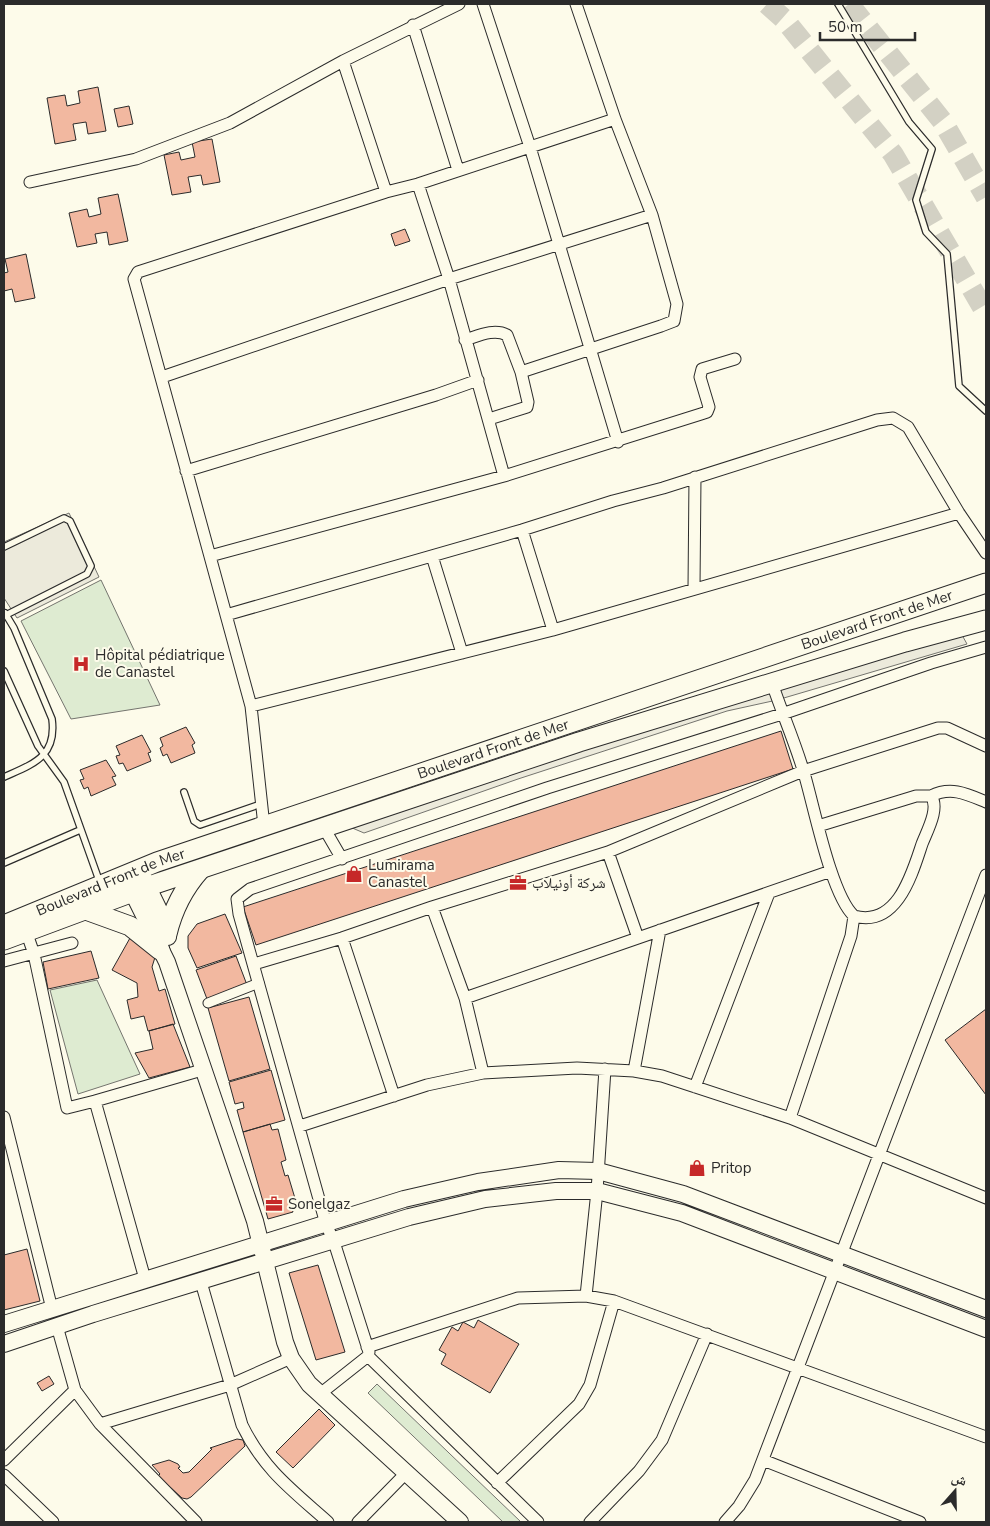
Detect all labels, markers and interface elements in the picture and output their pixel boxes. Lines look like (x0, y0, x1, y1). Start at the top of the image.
scale bar (820, 10, 915, 42)
text: 50 m (828, 17, 863, 37)
street label: Boulevard Front de Mer (798, 585, 956, 655)
place label: Hôpital pédiatrique de Canastel (95, 645, 225, 682)
hospital icon: Hôpital pédiatrique de Canastel (71, 654, 91, 674)
street label: Boulevard Front de Mer (415, 714, 572, 784)
street label: Boulevard Front de Mer (33, 843, 188, 921)
place label: Lumirama Canastel (368, 855, 435, 892)
shop icon: Lumirama Canastel (344, 864, 364, 884)
office icon: شركة أونيلاب (508, 873, 528, 893)
place label: شركة أونيلاب (532, 873, 606, 893)
shop icon: Pritop (687, 1158, 707, 1178)
place label: Pritop (711, 1158, 752, 1178)
office icon: Sonelgaz (264, 1194, 284, 1214)
place label: Sonelgaz (288, 1194, 350, 1214)
north arrow (930, 1466, 980, 1516)
text: ش (949, 1468, 970, 1491)

